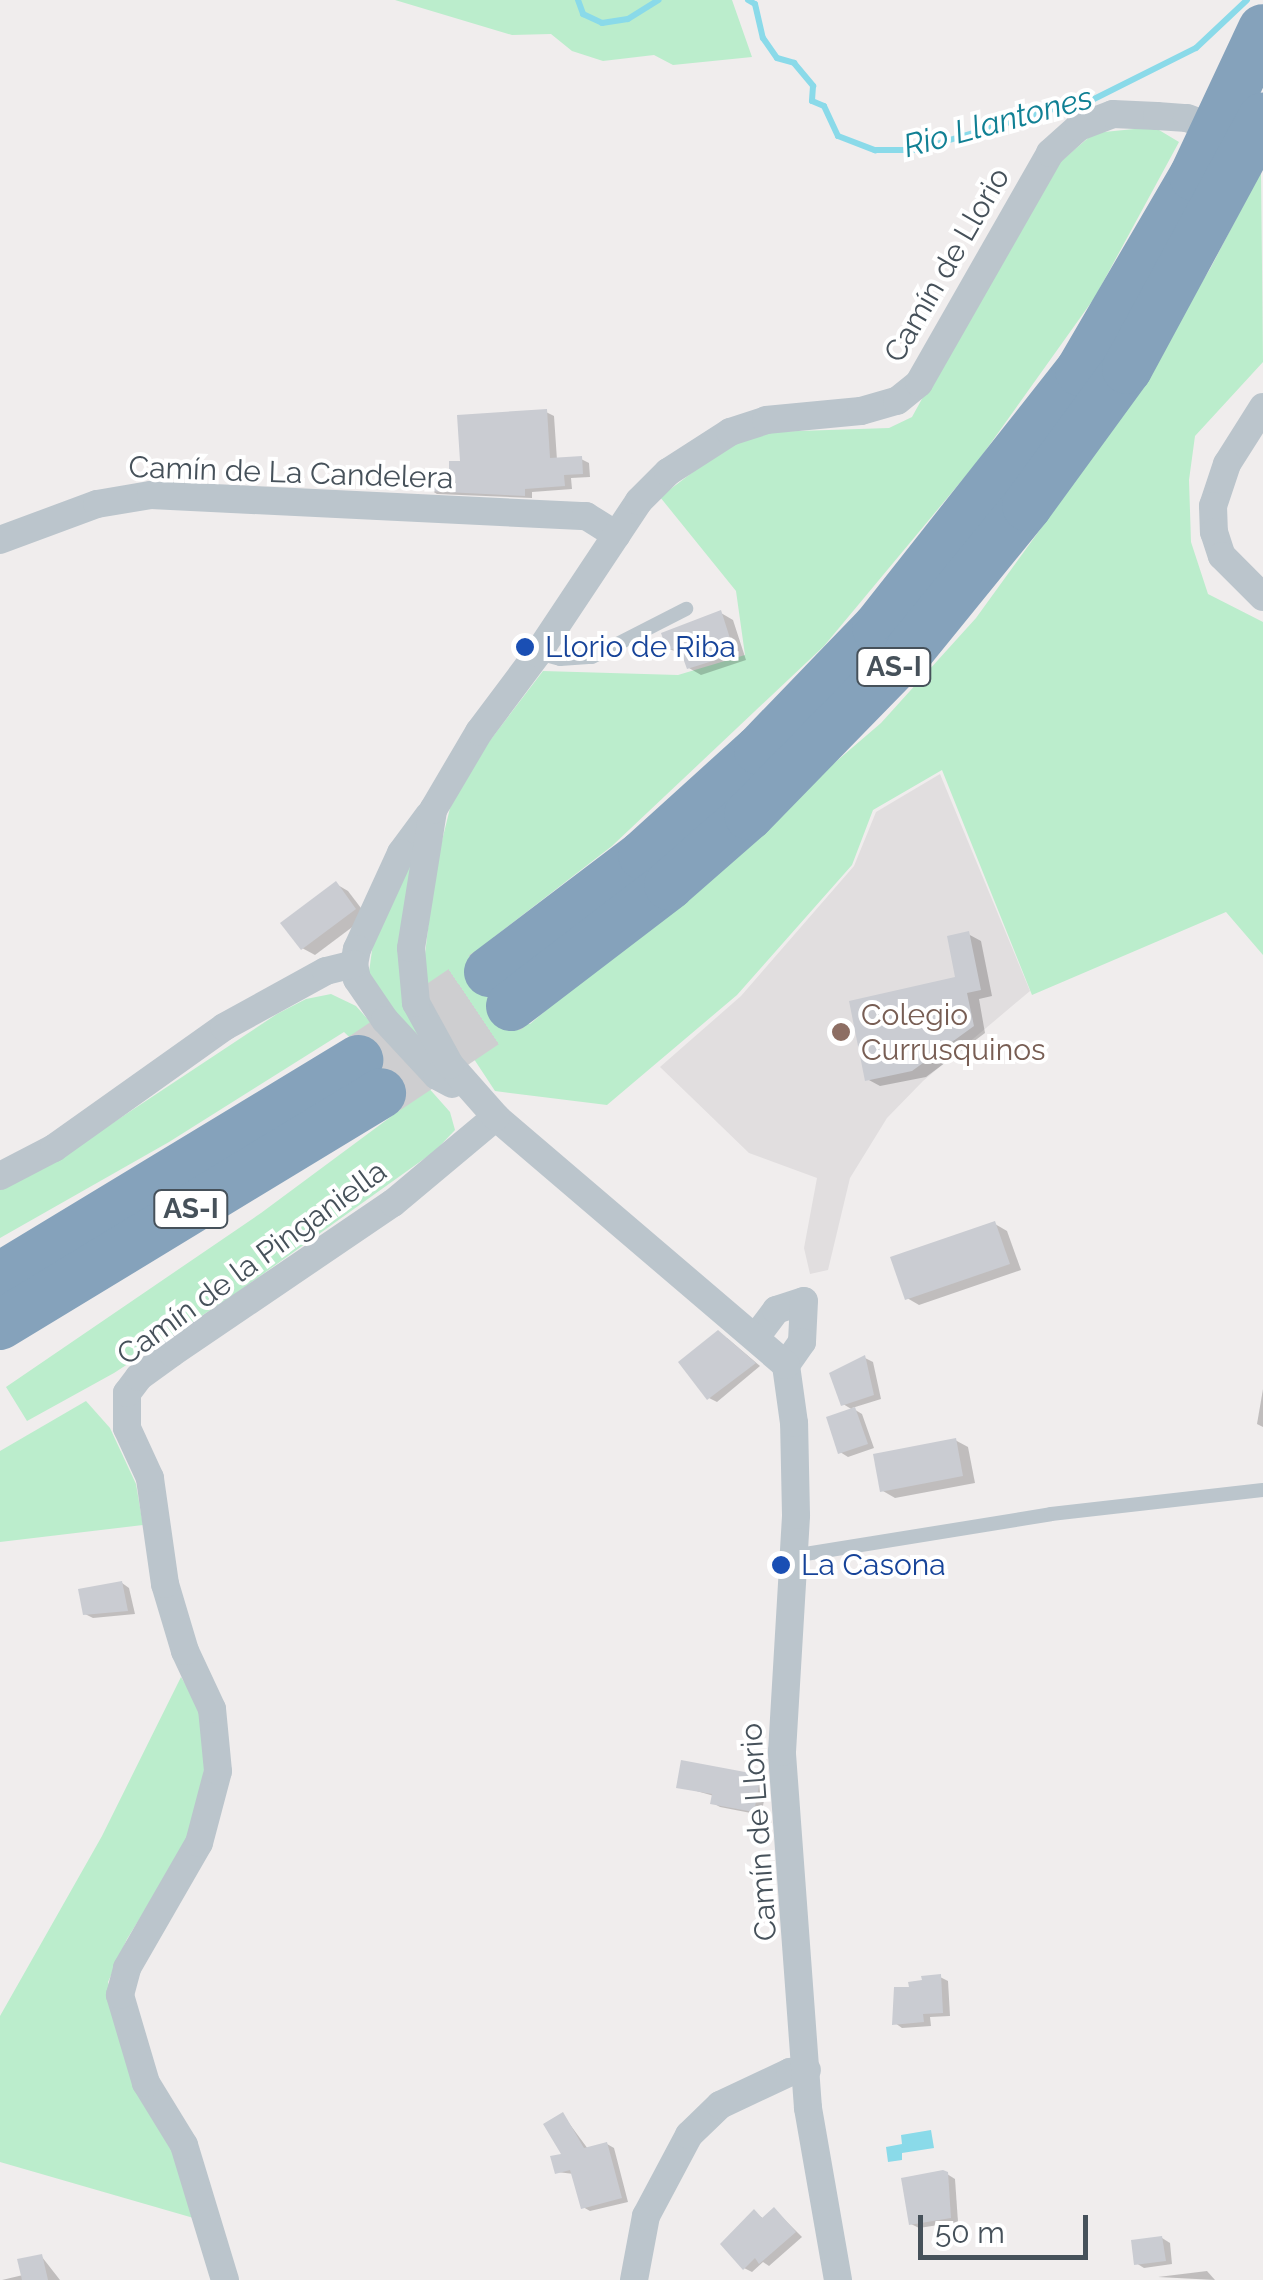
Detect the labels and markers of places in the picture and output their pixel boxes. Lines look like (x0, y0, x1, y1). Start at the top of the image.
place label: Llorio de Riba (545, 629, 736, 665)
marker: Llorio de Riba (514, 636, 536, 658)
place label: Colegio Currusquinos (861, 997, 1045, 1068)
marker: Colegio Currusquinos (830, 1021, 852, 1043)
place label: La Casona (801, 1547, 946, 1583)
marker: La Casona (770, 1554, 792, 1576)

